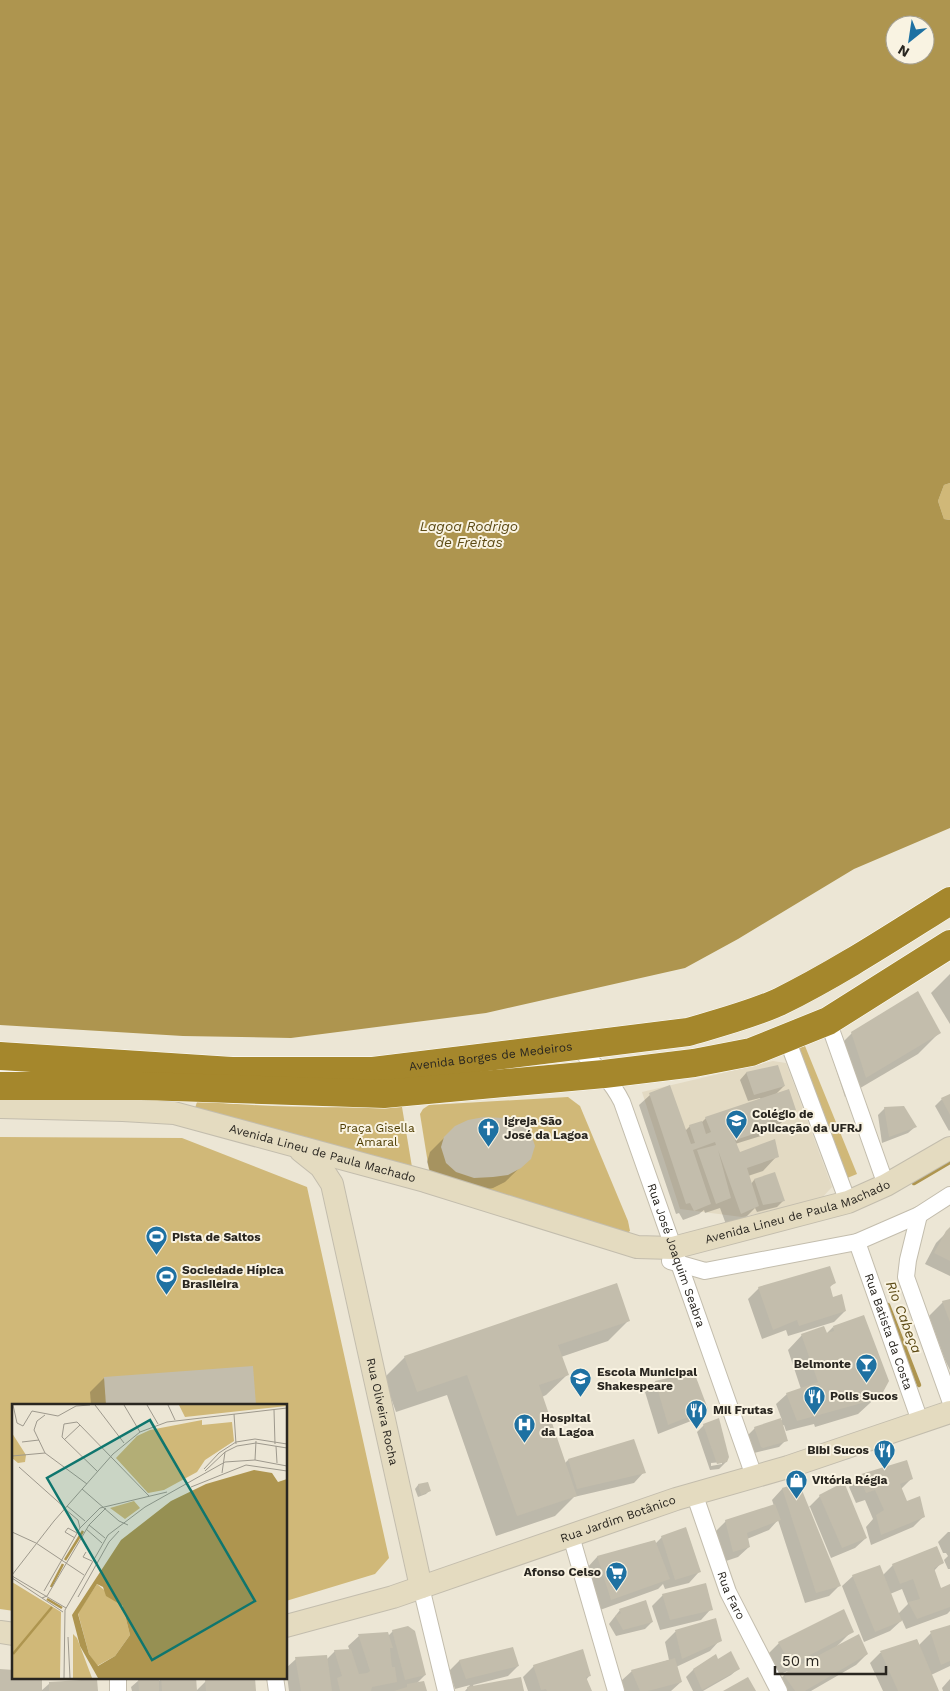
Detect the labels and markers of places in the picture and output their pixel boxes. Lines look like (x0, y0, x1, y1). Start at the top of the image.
place label: Colégio de Aplicação da UFRJ (752, 1107, 862, 1135)
school or university icon: Colégio de Aplicação da UFRJ (724, 1109, 748, 1140)
place label: Igreja São José da Lagoa (504, 1114, 588, 1142)
church icon: Igreja São José da Lagoa (476, 1116, 500, 1147)
sports icon: Pista de Saltos (144, 1225, 168, 1256)
place label: Pista de Saltos (172, 1230, 261, 1244)
place label: Sociedade Hípica Brasileira (182, 1263, 284, 1291)
sports icon: Sociedade Hípica Brasileira (154, 1265, 178, 1296)
bar icon: Belmonte (855, 1352, 879, 1383)
place label: Belmonte (794, 1357, 851, 1371)
place label: Escola Municipal Shakespeare (597, 1365, 697, 1393)
school or university icon: Escola Municipal Shakespeare (569, 1367, 593, 1398)
restaurant icon: Polis Sucos (802, 1384, 826, 1415)
place label: Polis Sucos (830, 1389, 898, 1403)
restaurant icon: Mil Frutas (685, 1398, 709, 1429)
place label: Mil Frutas (713, 1403, 774, 1417)
place label: Hospital da Lagoa (541, 1411, 594, 1439)
hospital icon: Hospital da Lagoa (513, 1413, 537, 1444)
restaurant icon: Bibi Sucos (873, 1438, 897, 1469)
place label: Bibi Sucos (807, 1443, 870, 1457)
shop icon: Vitória Régia (784, 1468, 808, 1499)
place label: Vitória Régia (812, 1473, 887, 1487)
supermarket icon: Afonso Celso (605, 1560, 629, 1591)
place label: Afonso Celso (524, 1565, 601, 1579)

